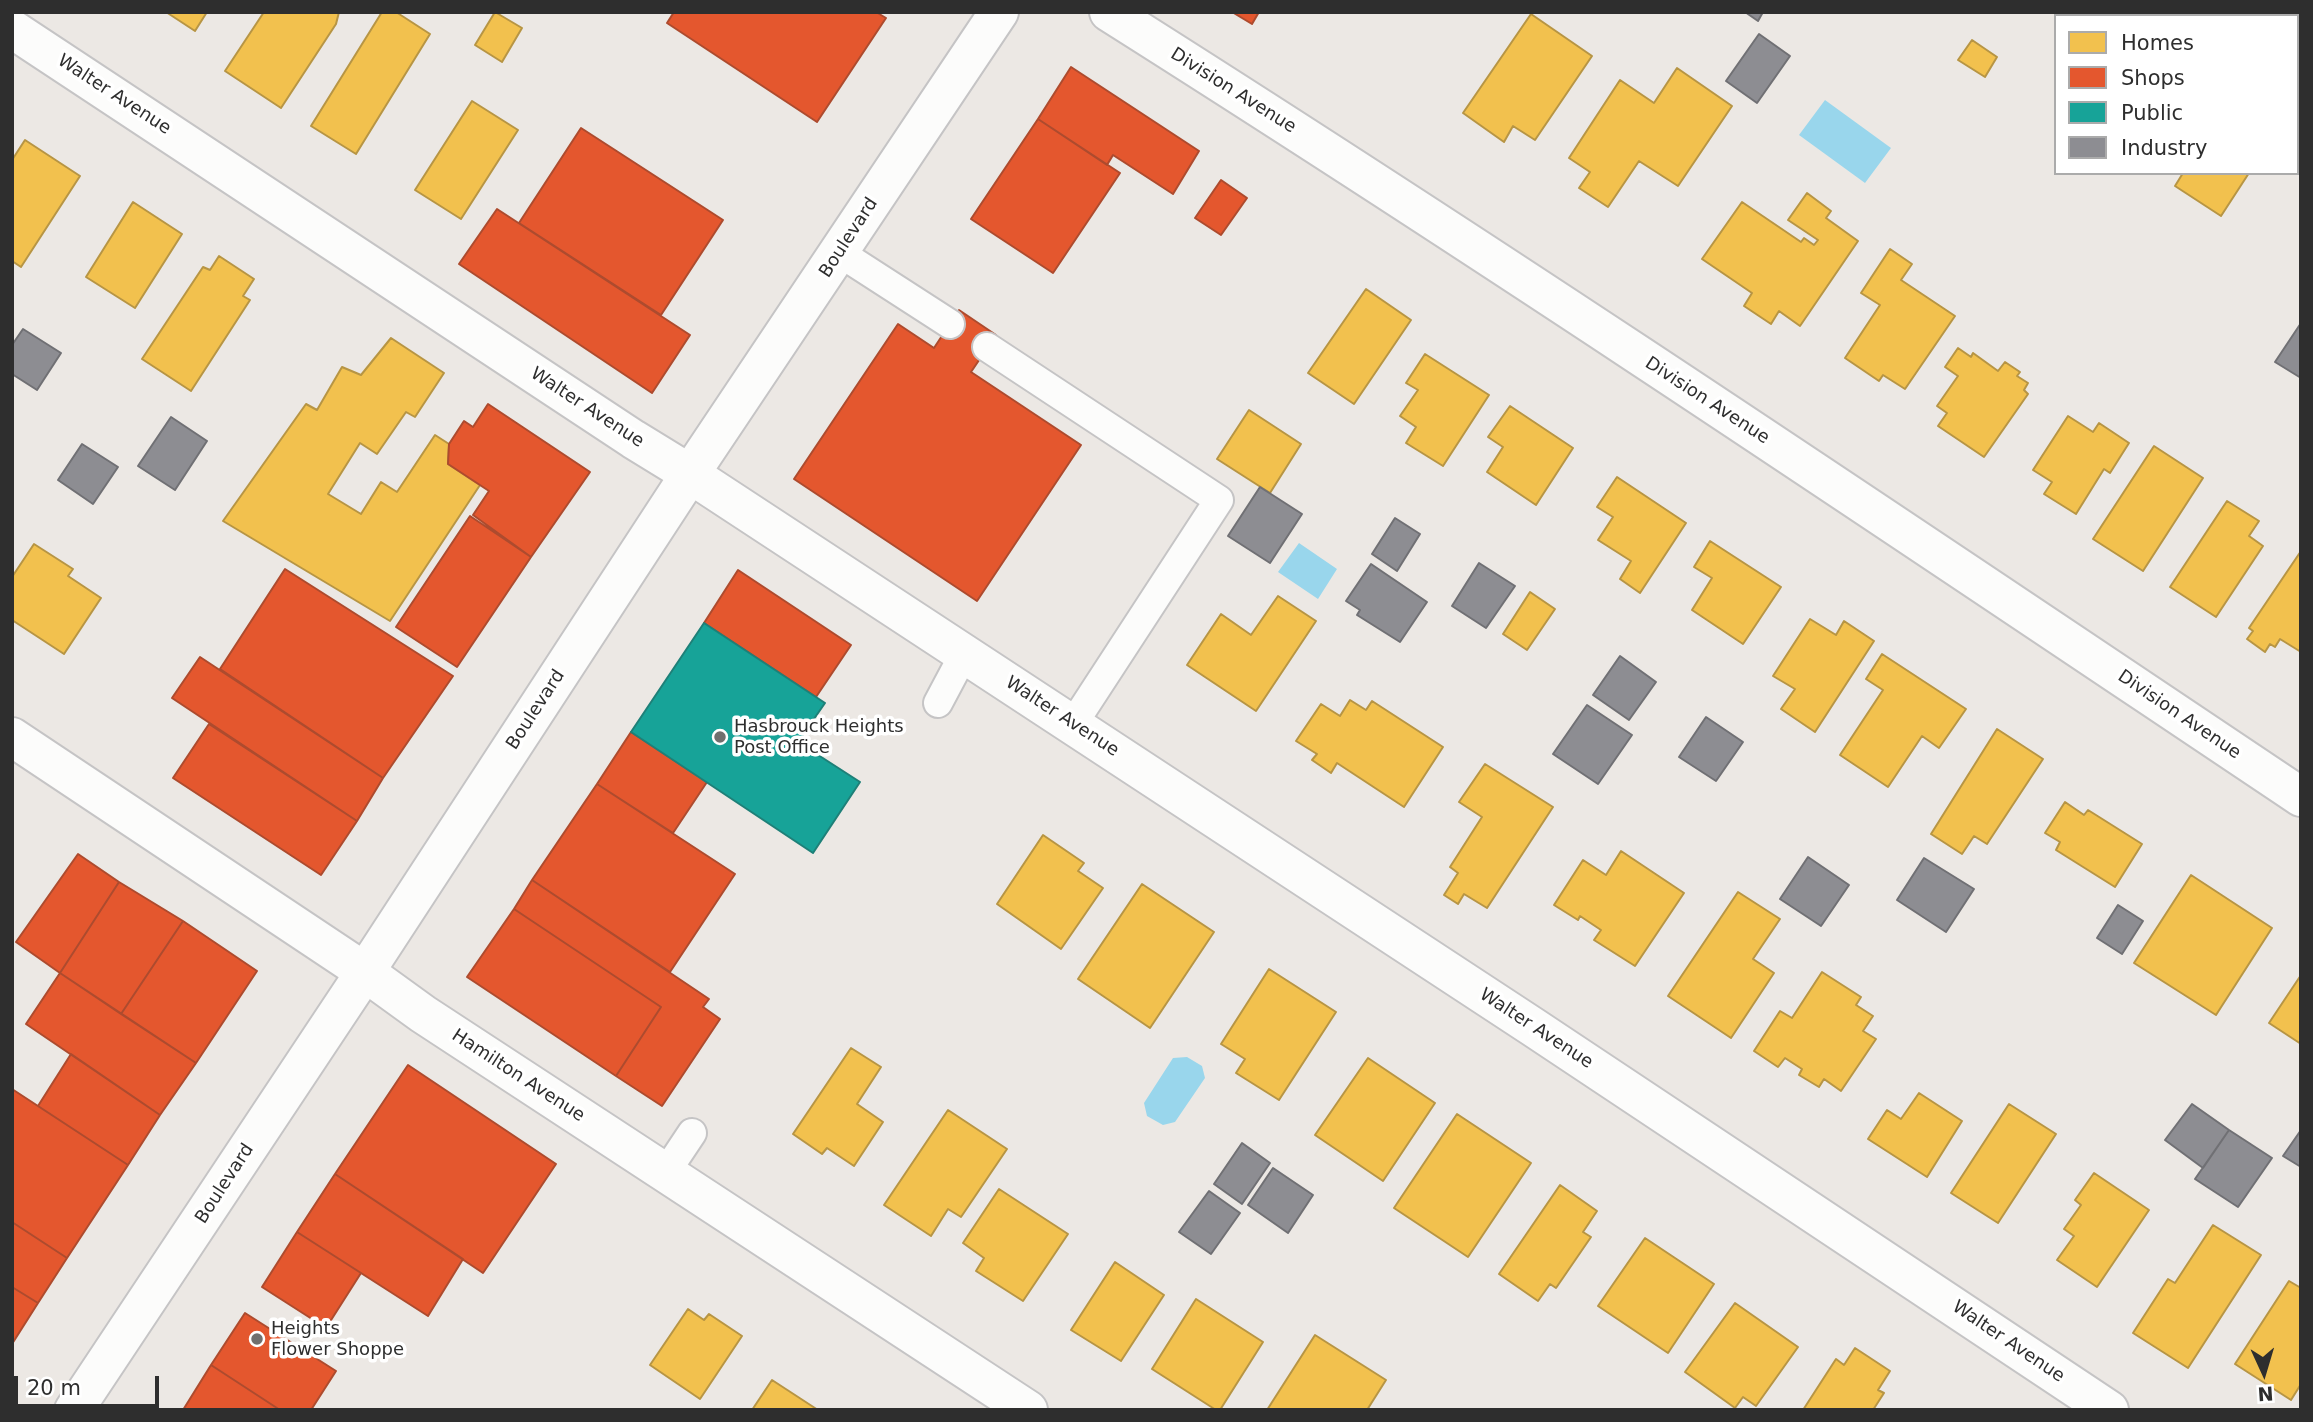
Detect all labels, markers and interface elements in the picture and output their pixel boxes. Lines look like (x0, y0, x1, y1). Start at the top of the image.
legend (2054, 14, 2299, 175)
text: Homes (2121, 31, 2194, 55)
street label: Division Avenue (1166, 44, 1300, 138)
street label: Walter Avenue (53, 50, 175, 140)
text: Shops (2121, 66, 2185, 90)
text: Public (2121, 101, 2183, 125)
text: Industry (2121, 136, 2207, 160)
street label: Boulevard (815, 194, 883, 282)
street label: Division Avenue (1641, 353, 1773, 449)
street label: Walter Avenue (526, 363, 648, 453)
street label: Boulevard (502, 666, 570, 754)
street label: Division Avenue (2113, 666, 2245, 764)
street label: Walter Avenue (1001, 672, 1123, 762)
place label: Hasbrouck Heights Post Office (734, 716, 904, 758)
marker: Hasbrouck Heights Post Office (712, 729, 728, 745)
street label: Walter Avenue (1475, 984, 1597, 1074)
street label: Hamilton Avenue (447, 1025, 589, 1127)
street label: Boulevard (191, 1140, 259, 1228)
street label: Walter Avenue (1948, 1296, 2068, 1388)
place label: Heights Flower Shoppe (271, 1318, 404, 1360)
marker: Heights Flower Shoppe (249, 1331, 265, 1347)
north arrow (2229, 1338, 2299, 1408)
scale bar (18, 1362, 163, 1406)
text: 20 m (27, 1376, 81, 1400)
text: N (2257, 1382, 2274, 1405)

